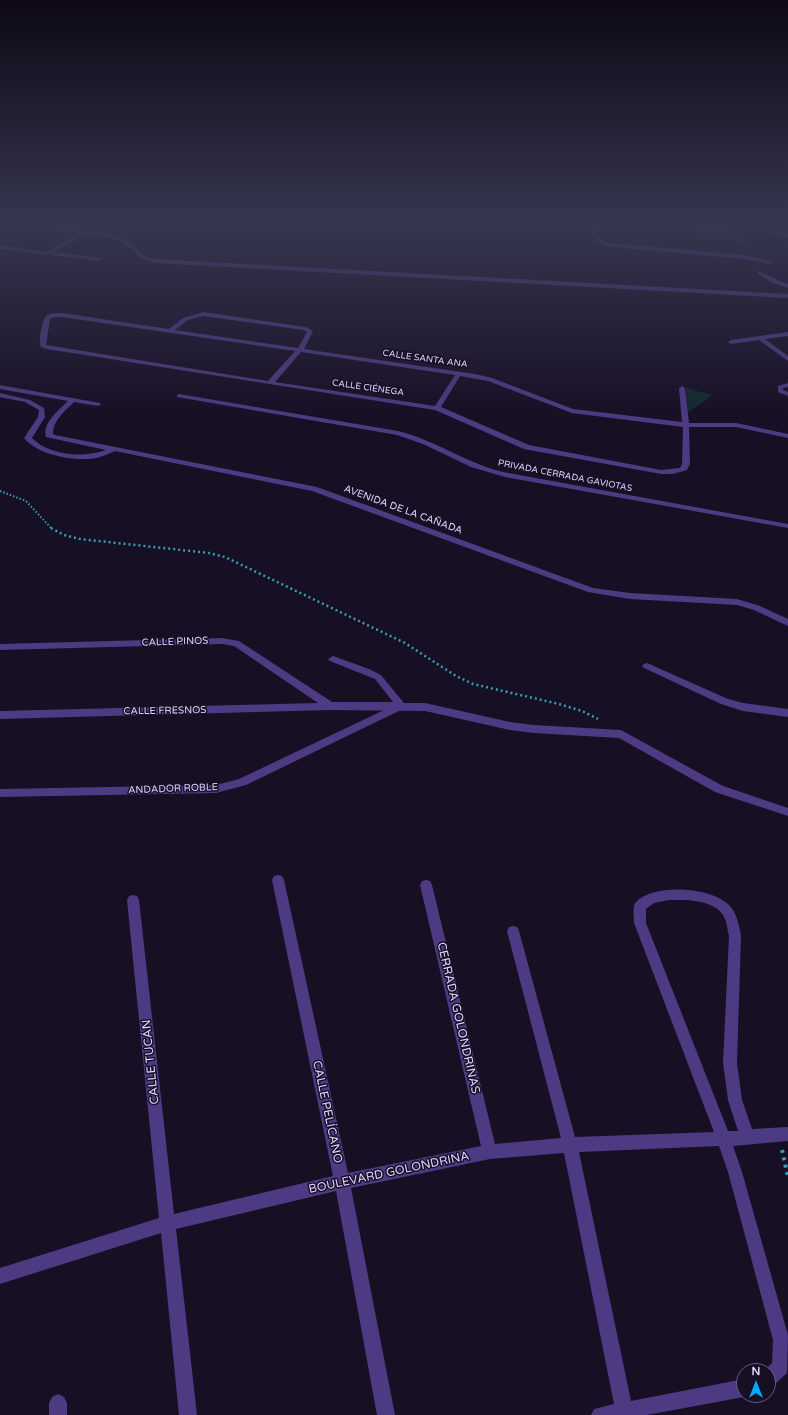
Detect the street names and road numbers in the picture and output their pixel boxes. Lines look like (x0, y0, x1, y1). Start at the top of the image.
street label: CALLE SANTA ANA (382, 348, 468, 370)
street label: CALLE CIÉNEGA (331, 378, 405, 398)
street label: PRIVADA CERRADA GAVIOTAS (497, 458, 633, 494)
street label: AVENIDA DE LA CAÑADA (342, 483, 464, 537)
street label: CALLE PINOS (141, 635, 209, 649)
street label: CALLE FRESNOS (123, 704, 207, 718)
street label: ANDADOR ROBLE (128, 781, 218, 797)
street label: CERRADA GOLONDRINAS (434, 941, 482, 1095)
street label: CALLE TUCÁN (139, 1019, 163, 1105)
street label: CALLE PELÍCANO (309, 1059, 345, 1165)
street label: BOULEVARD GOLONDRINA (307, 1149, 471, 1197)

